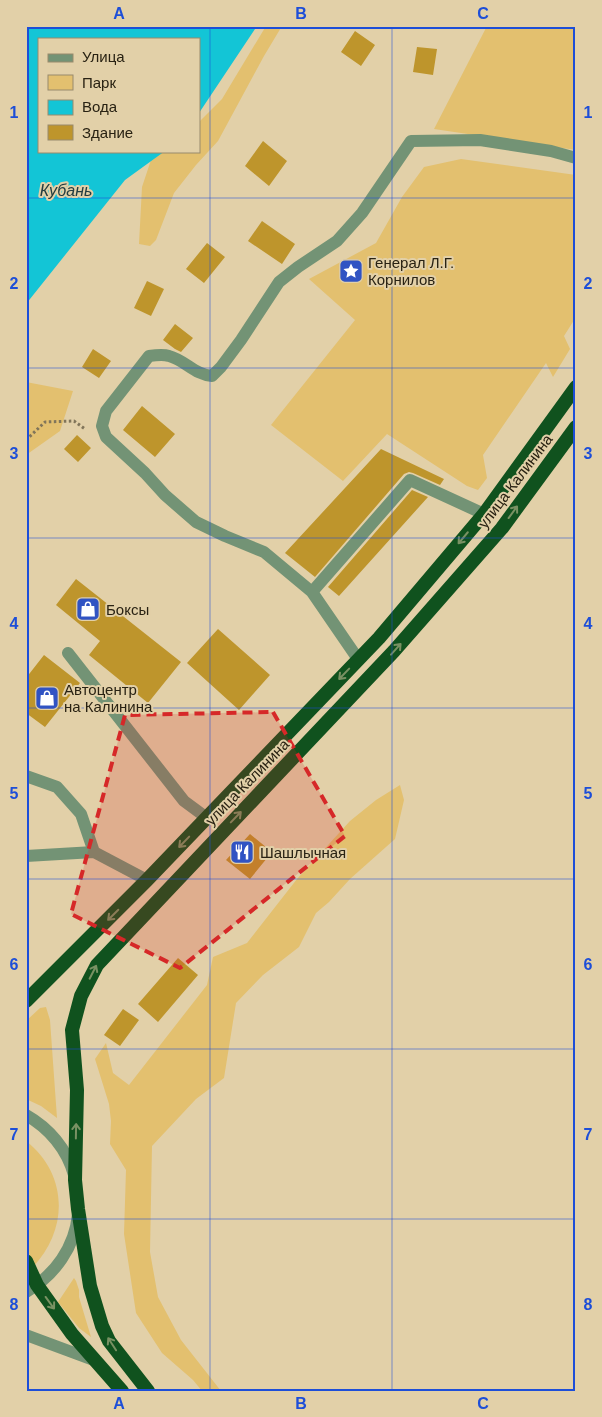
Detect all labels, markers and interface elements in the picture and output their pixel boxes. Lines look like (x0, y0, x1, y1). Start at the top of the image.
text: A (113, 5, 125, 22)
text: B (295, 5, 307, 22)
text: C (477, 5, 489, 22)
legend (38, 38, 200, 152)
text: Улица (82, 48, 125, 65)
text: Парк (82, 74, 116, 91)
text: Вода (82, 98, 118, 115)
text: 1 (10, 104, 19, 121)
text: 1 (584, 104, 593, 121)
text: Здание (82, 124, 133, 141)
water label: Кубань (40, 182, 92, 199)
place label: Генерал Л.Г. Корнилов (368, 254, 454, 288)
place icon: Генерал Л.Г. Корнилов (338, 258, 364, 284)
text: 2 (10, 275, 19, 292)
text: 2 (584, 275, 593, 292)
street label: улица Калинина (474, 430, 556, 531)
text: 3 (10, 445, 19, 462)
text: 3 (584, 445, 593, 462)
one-way arrow (508, 505, 518, 519)
one-way arrow (457, 532, 469, 545)
shop icon: Боксы (75, 596, 101, 622)
place label: Боксы (106, 601, 149, 618)
text: 4 (10, 615, 19, 632)
text: 4 (584, 615, 593, 632)
one-way arrow (390, 642, 402, 655)
one-way arrow (338, 667, 350, 680)
place label: Автоцентр на Калинина (64, 681, 153, 715)
shop icon: Автоцентр на Калинина (34, 685, 60, 711)
street label: улица Калинина (202, 735, 293, 829)
text: 5 (10, 785, 19, 802)
text: 5 (584, 785, 593, 802)
one-way arrow (230, 811, 242, 824)
one-way arrow (178, 836, 190, 848)
restaurant icon: Шашлычная (229, 839, 255, 865)
place label: Шашлычная (260, 844, 346, 861)
one-way arrow (106, 909, 119, 921)
text: 6 (10, 956, 19, 973)
text: 6 (584, 956, 593, 973)
one-way arrow (88, 965, 98, 980)
one-way arrow (71, 1123, 81, 1140)
text: 7 (10, 1126, 19, 1143)
text: 7 (584, 1126, 593, 1143)
text: 8 (10, 1296, 19, 1313)
one-way arrow (45, 1296, 55, 1310)
text: 8 (584, 1296, 593, 1313)
one-way arrow (107, 1338, 117, 1352)
text: A (113, 1395, 125, 1412)
text: B (295, 1395, 307, 1412)
text: C (477, 1395, 489, 1412)

